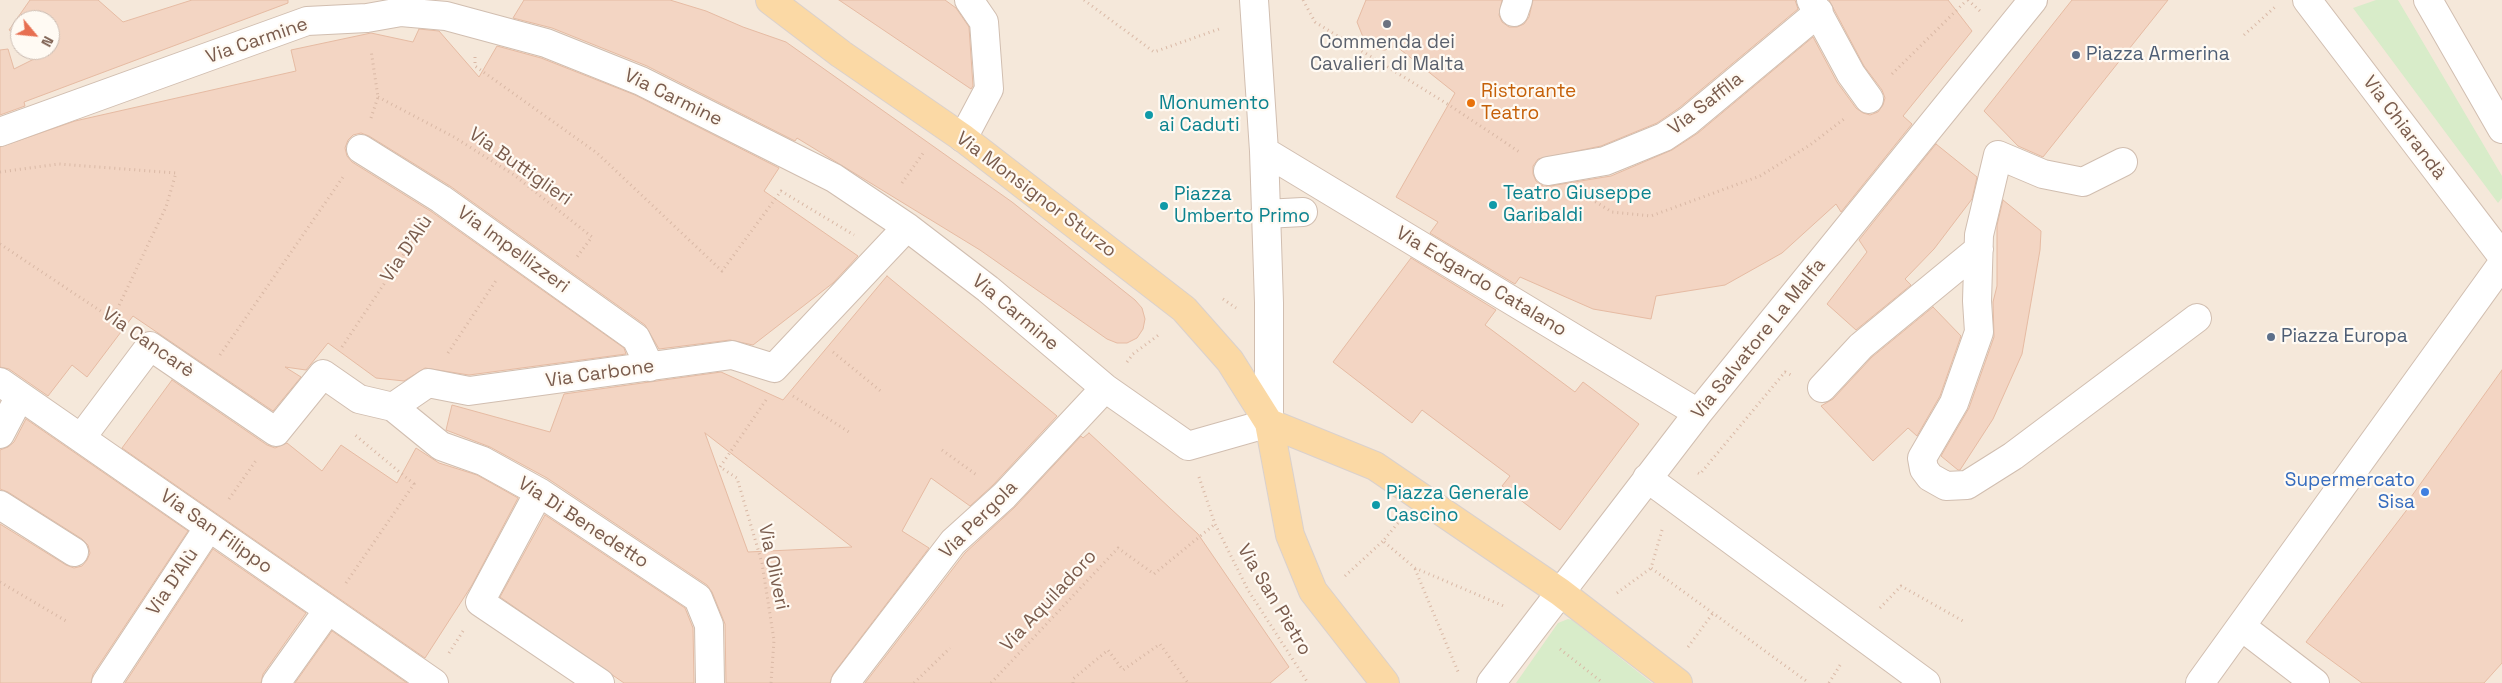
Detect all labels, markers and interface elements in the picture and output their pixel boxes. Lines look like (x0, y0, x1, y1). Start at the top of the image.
north arrow (10, 10, 60, 60)
street label: Via Carmine (203, 13, 311, 69)
marker: Commenda dei Cavalieri di Malta (1381, 18, 1393, 30)
place label: Commenda dei Cavalieri di Malta (1310, 32, 1464, 76)
text: N (37, 33, 58, 50)
place label: Piazza Armerina (2086, 44, 2230, 66)
marker: Piazza Armerina (2070, 49, 2082, 61)
street label: Via Carmine (620, 64, 726, 132)
street label: Via Saffila (1664, 68, 1748, 140)
street label: Via Chiarandà (2358, 72, 2450, 184)
place label: Ristorante Teatro (1481, 81, 1576, 125)
place label: Monumento ai Caduti (1159, 93, 1269, 137)
marker: Ristorante Teatro (1465, 97, 1477, 109)
marker: Monumento ai Caduti (1143, 109, 1155, 121)
street label: Via Buttiglieri (464, 123, 576, 211)
street label: Via Monsignor Sturzo (951, 127, 1121, 263)
place label: Teatro Giuseppe Garibaldi (1503, 183, 1652, 227)
place label: Piazza Umberto Primo (1174, 184, 1310, 228)
marker: Teatro Giuseppe Garibaldi (1487, 199, 1499, 211)
marker: Piazza Umberto Primo (1158, 200, 1170, 212)
street label: Via Impellizzeri (452, 202, 574, 298)
street label: Via D'Alù (376, 211, 438, 287)
street label: Via Edgardo Catalano (1392, 222, 1570, 342)
street label: Via Salvatore La Malfa (1687, 254, 1831, 424)
street label: Via Carmine (967, 270, 1063, 356)
street label: Via Cancarè (97, 303, 199, 383)
place label: Piazza Europa (2281, 326, 2408, 348)
marker: Piazza Europa (2265, 331, 2277, 343)
street label: Via Carbone (544, 355, 656, 393)
place label: Supermercato Sisa (2285, 470, 2415, 514)
street label: Via Di Benedetto (513, 472, 653, 574)
street label: Via Pergola (935, 476, 1023, 564)
place label: Piazza Generale Cascino (1386, 483, 1529, 527)
street label: Via San Filippo (155, 485, 277, 579)
marker: Supermercato Sisa (2419, 486, 2431, 498)
marker: Piazza Generale Cascino (1370, 499, 1382, 511)
street label: Via Oliveri (753, 522, 793, 612)
street label: Via San Pietro (1232, 540, 1316, 660)
street label: Via D'Alù (142, 544, 204, 620)
street label: Via Aquiladoro (996, 545, 1102, 657)

